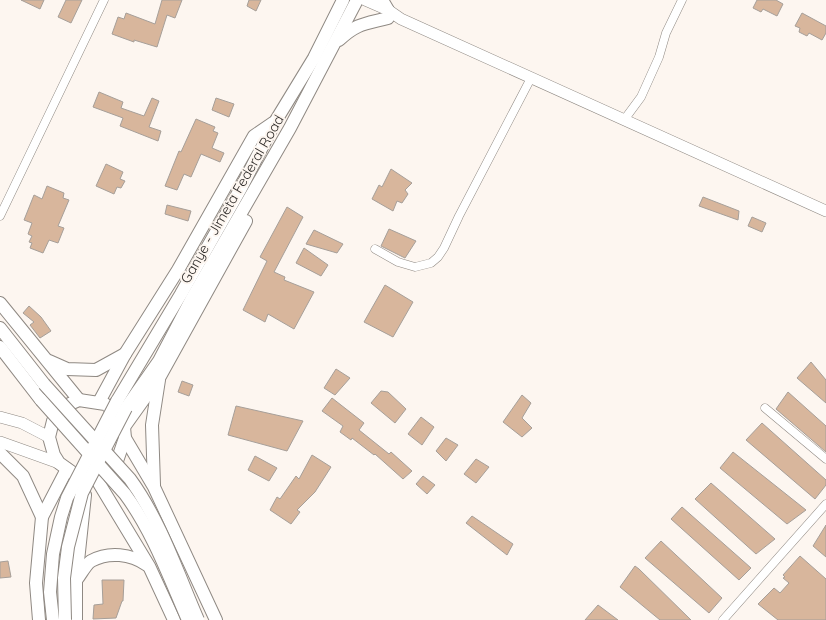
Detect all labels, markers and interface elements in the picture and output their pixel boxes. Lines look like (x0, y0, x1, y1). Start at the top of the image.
street label: Ganye - Jimeta Federal Road (176, 112, 288, 286)

